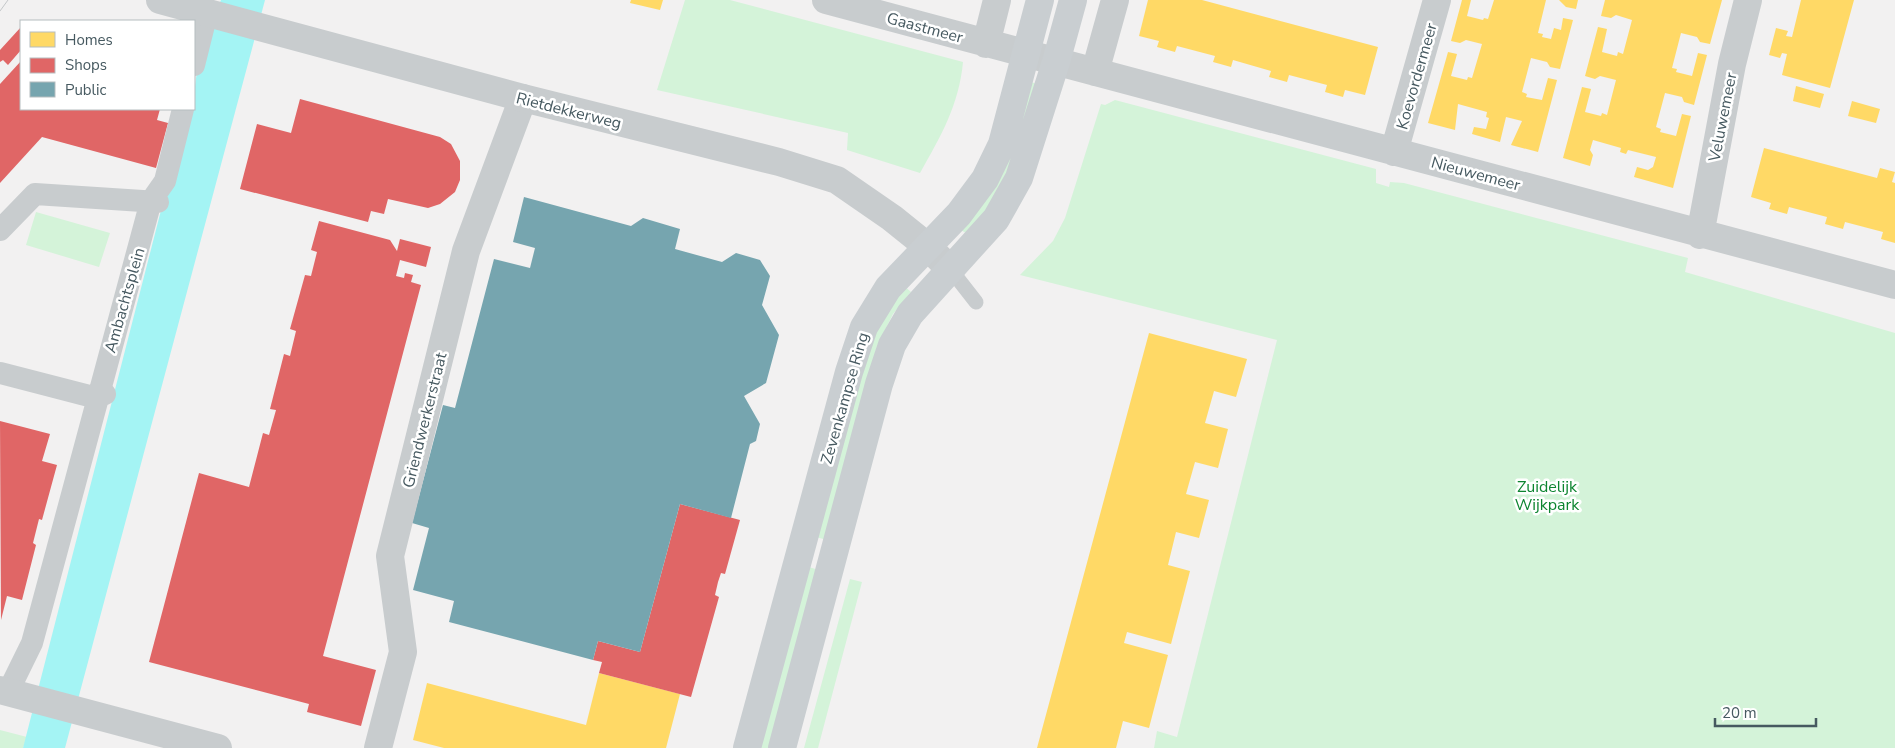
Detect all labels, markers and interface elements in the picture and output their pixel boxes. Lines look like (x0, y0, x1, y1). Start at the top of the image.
street label: Gaastmeer (884, 7, 966, 49)
legend (20, 20, 195, 110)
street label: Koevordermeer (1391, 20, 1443, 132)
text: Homes (65, 30, 113, 50)
text: Shops (65, 55, 107, 75)
street label: Veluwemeer (1703, 70, 1742, 165)
text: Public (65, 80, 106, 100)
street label: Rietdekkerweg (514, 87, 624, 135)
street label: Nieuwemeer (1429, 152, 1523, 196)
street label: Ambachtsplein (99, 245, 150, 355)
street label: Zevenkampse Ring (816, 330, 874, 467)
street label: Griendwerkerstraat (397, 350, 453, 490)
park label: Zuidelijk Wijkpark (1515, 476, 1580, 516)
scale bar (1715, 696, 1816, 728)
text: 20 m (1722, 703, 1757, 723)

